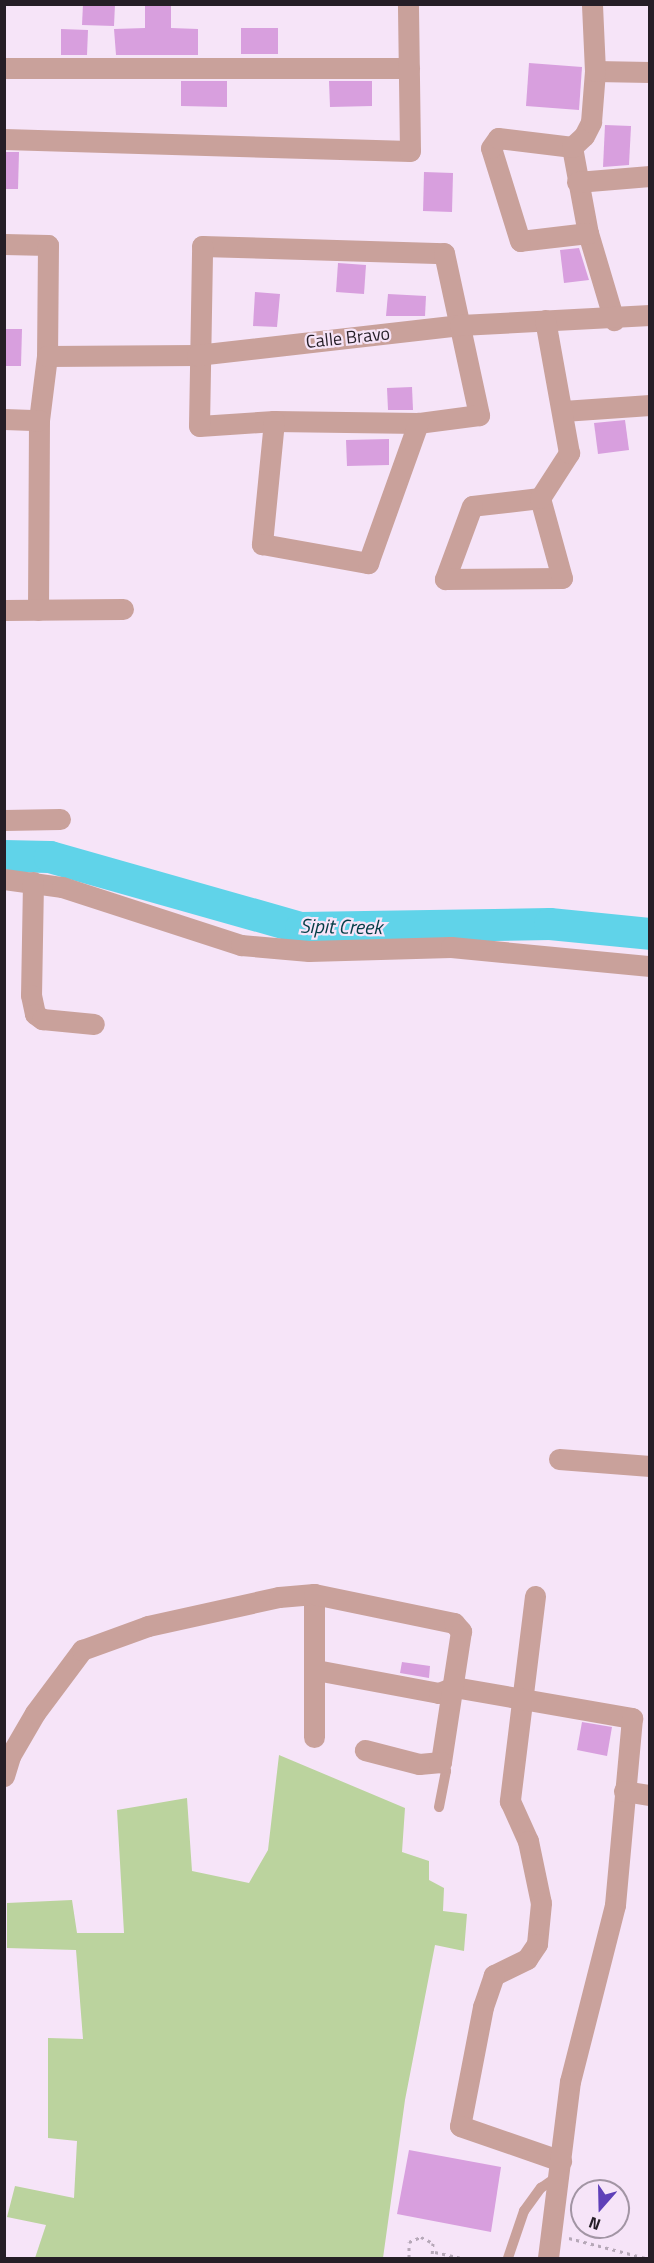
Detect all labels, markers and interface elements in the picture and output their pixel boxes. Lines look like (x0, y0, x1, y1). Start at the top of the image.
street label: Calle Bravo (305, 323, 391, 353)
water label: Sipit Creek (300, 913, 382, 939)
north arrow (570, 2179, 630, 2239)
text: N (585, 2211, 604, 2237)

